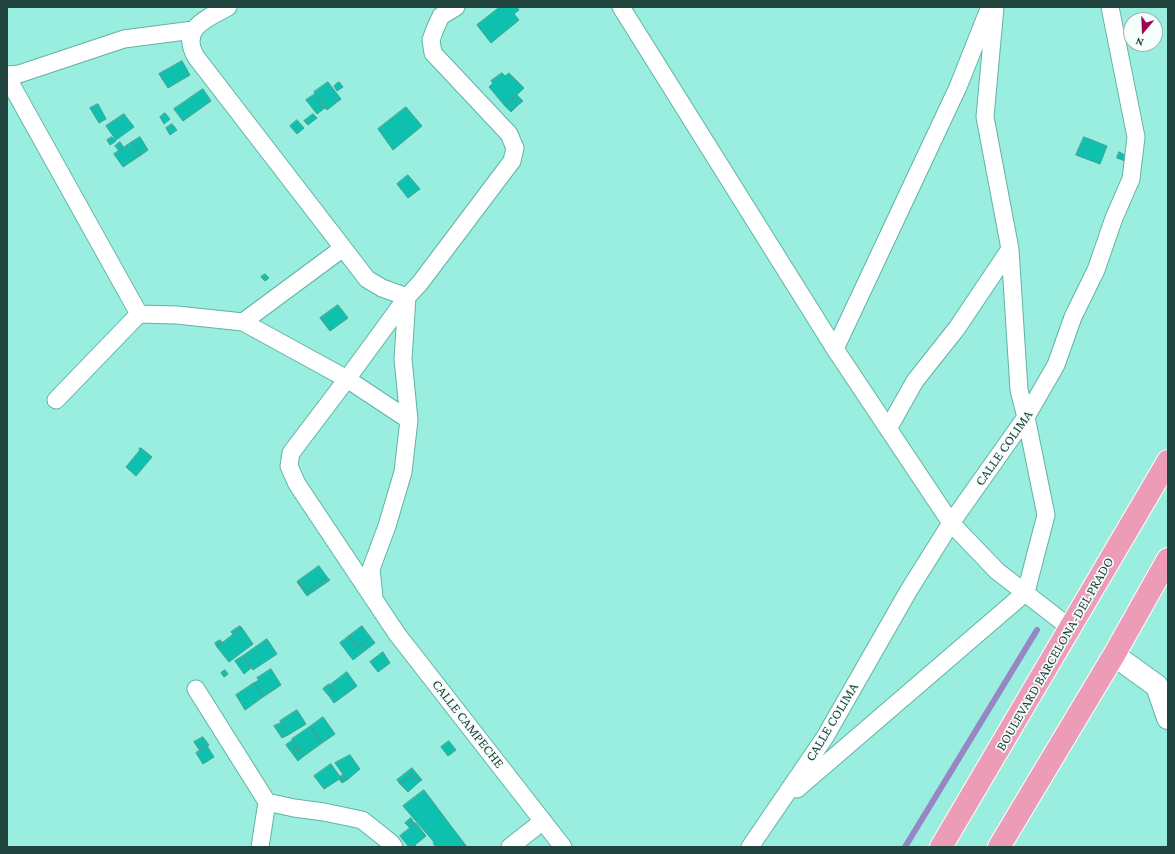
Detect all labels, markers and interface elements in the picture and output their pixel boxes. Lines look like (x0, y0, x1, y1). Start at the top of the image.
north arrow (1123, 12, 1163, 52)
text: N (1134, 36, 1145, 49)
street label: CALLE COLIMA (972, 407, 1036, 489)
street label: BOULEVARD BARCELONA-DEL PRADO (993, 554, 1117, 754)
street label: CALLE CAMPECHE (428, 676, 508, 772)
street label: CALLE COLIMA (802, 680, 862, 764)

